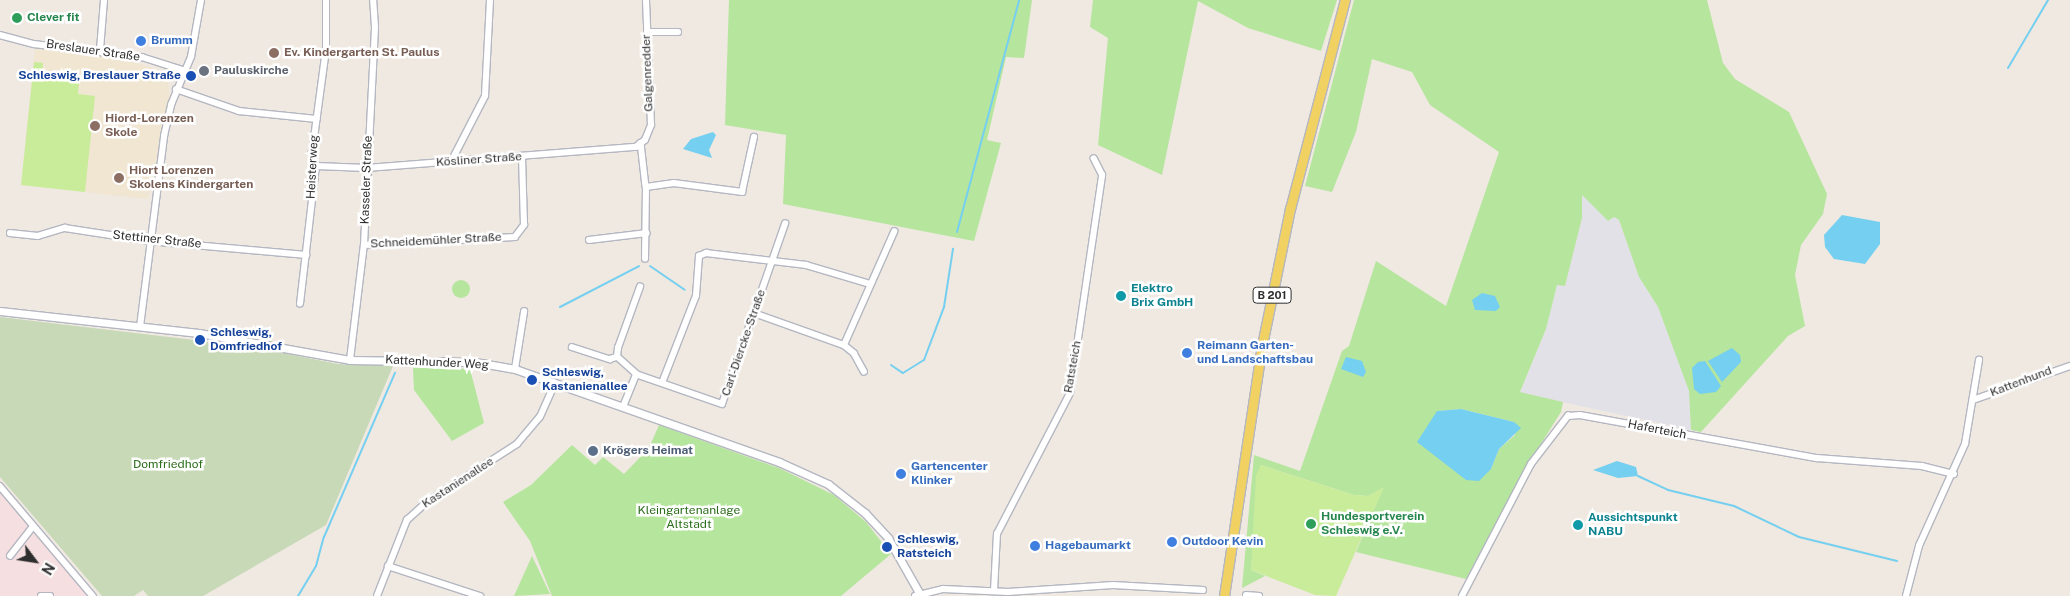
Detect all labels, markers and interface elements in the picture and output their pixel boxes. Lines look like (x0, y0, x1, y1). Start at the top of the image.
place label: Clever fit (27, 11, 80, 25)
marker: Clever fit (11, 12, 23, 24)
place label: Brumm (151, 34, 193, 48)
street label: Galgenredder (639, 34, 657, 112)
marker: Brumm (135, 35, 147, 47)
street label: Breslauer Straße (45, 37, 141, 65)
place label: Ev. Kindergarten St. Paulus (284, 46, 440, 60)
marker: Ev. Kindergarten St. Paulus (268, 47, 280, 59)
place label: Pauluskirche (214, 64, 289, 78)
marker: Pauluskirche (198, 65, 210, 77)
place label: Schleswig, Breslauer Straße (18, 69, 181, 83)
marker: Schleswig, Breslauer Straße (185, 70, 197, 82)
place label: Hiord-Lorenzen Skole (105, 112, 194, 140)
marker: Hiord-Lorenzen Skole (89, 120, 101, 132)
street label: Heisterweg (304, 134, 322, 200)
street label: Kasseler Straße (358, 135, 376, 225)
street label: Kösliner Straße (436, 150, 522, 170)
place label: Hiort Lorenzen Skolens Kindergarten (129, 164, 253, 192)
marker: Hiort Lorenzen Skolens Kindergarten (113, 172, 125, 184)
street label: Stettiner Straße (112, 228, 202, 252)
street label: Schneidemühler Straße (370, 230, 502, 252)
place label: Elektro Brix GmbH (1131, 282, 1193, 310)
road number: B 201 (1252, 286, 1292, 304)
street label: Carl-Diercke-Straße (719, 288, 769, 398)
marker: Elektro Brix GmbH (1115, 290, 1127, 302)
place label: Schleswig, Domfriedhof (210, 326, 282, 354)
marker: Schleswig, Domfriedhof (194, 334, 206, 346)
place label: Reimann Garten- und Landschaftsbau (1197, 339, 1313, 367)
street label: Ratsteich (1061, 340, 1085, 394)
marker: Reimann Garten- und Landschaftsbau (1181, 347, 1193, 359)
street label: Kattenhunder Weg (385, 353, 489, 373)
street label: Kattenhund (1988, 364, 2054, 400)
place label: Schleswig, Kastanienallee (542, 366, 628, 394)
marker: Schleswig, Kastanienallee (526, 374, 538, 386)
street label: Haferteich (1627, 417, 1687, 443)
place label: Krögers Heimat (603, 444, 693, 458)
marker: Krögers Heimat (587, 445, 599, 457)
street label: Kastanienallee (419, 455, 497, 511)
park label: Domfriedhof (133, 458, 203, 472)
place label: Gartencenter Klinker (911, 460, 988, 488)
marker: Gartencenter Klinker (895, 468, 907, 480)
park label: Kleingartenanlage Altstadt (638, 504, 740, 532)
place label: Hundesportverein Schleswig e.V. (1321, 510, 1424, 538)
place label: Aussichtspunkt NABU (1588, 511, 1678, 539)
marker: Hundesportverein Schleswig e.V. (1305, 518, 1317, 530)
marker: Aussichtspunkt NABU (1572, 519, 1584, 531)
place label: Schleswig, Ratsteich (897, 533, 959, 561)
place label: Outdoor Kevin (1182, 535, 1263, 549)
north arrow (10, 536, 60, 586)
marker: Outdoor Kevin (1166, 536, 1178, 548)
place label: Hagebaumarkt (1045, 539, 1131, 553)
marker: Hagebaumarkt (1029, 540, 1041, 552)
marker: Schleswig, Ratsteich (881, 541, 893, 553)
text: N (38, 560, 58, 578)

